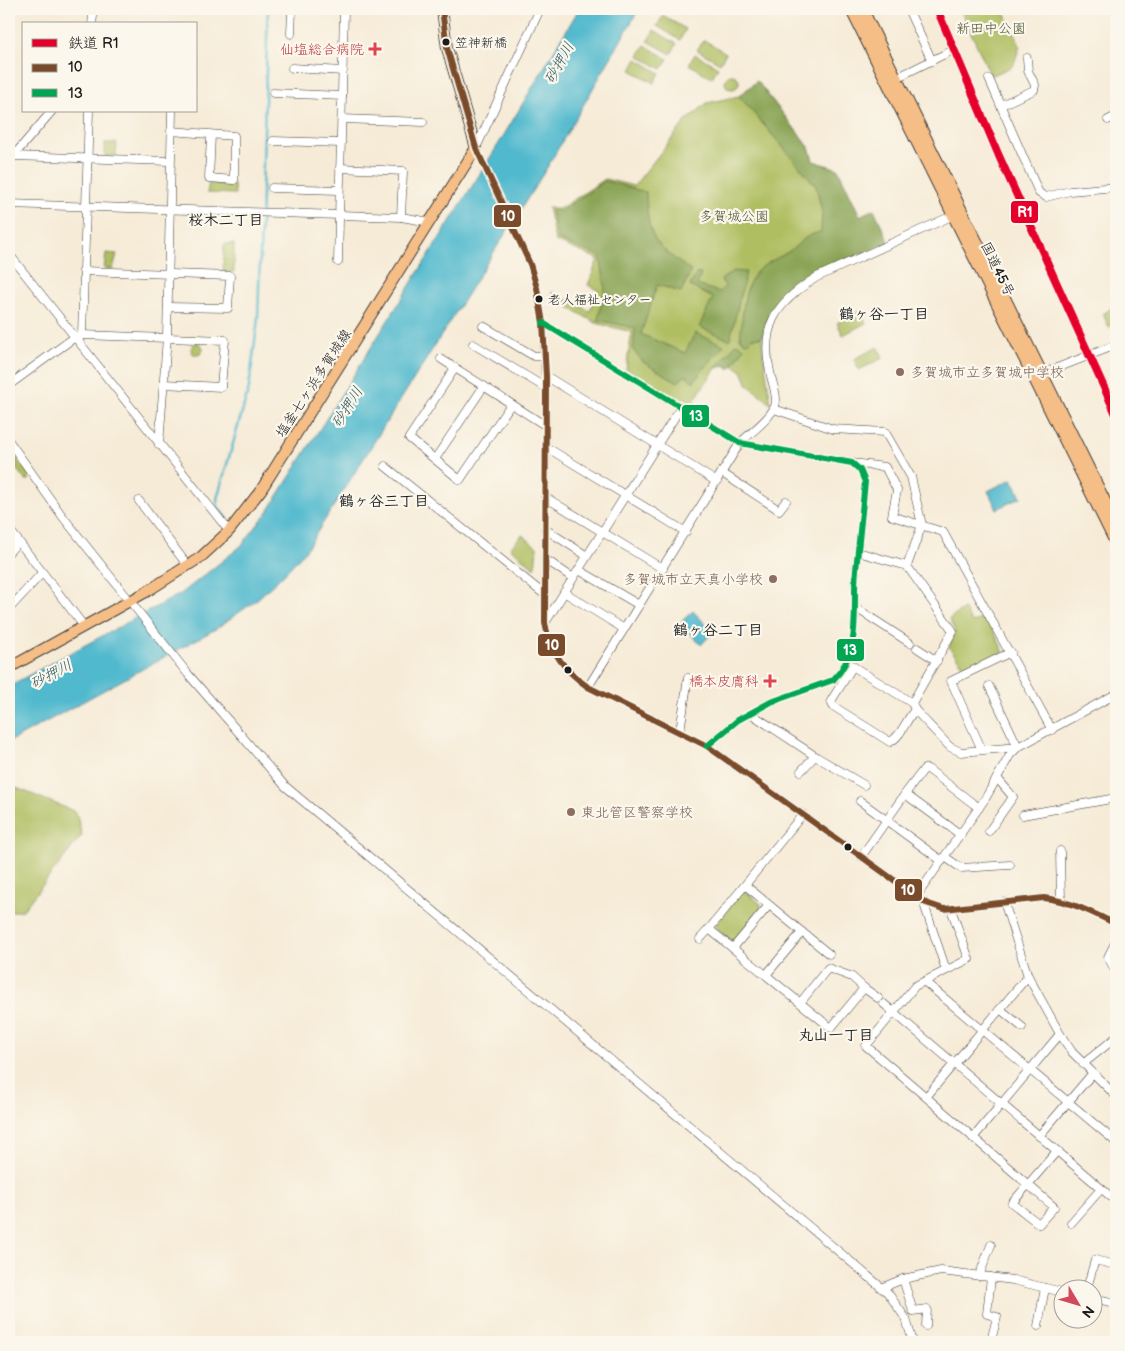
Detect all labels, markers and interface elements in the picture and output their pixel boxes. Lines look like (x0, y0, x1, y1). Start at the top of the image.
park label: 新田中公園 (956, 20, 1026, 37)
legend (22, 22, 198, 112)
text: 鉄道 R1 (68, 34, 119, 53)
place label: 笠神新橋 (455, 35, 507, 51)
marker: 笠神新橋 (441, 37, 451, 47)
water label: 砂押川 (540, 39, 579, 88)
place label: 仙塩総合病院 (280, 41, 364, 58)
marker: 仙塩総合病院 (368, 42, 382, 56)
text: 10 (68, 58, 83, 77)
text: 13 (68, 84, 83, 103)
line badge: R1 (1010, 200, 1039, 224)
line badge: 10 (493, 204, 522, 228)
text: R1 (1017, 204, 1033, 221)
text: 10 (501, 208, 516, 225)
park label: 多賀城公園 (699, 208, 769, 225)
district label: 桜木二丁目 (188, 211, 264, 230)
street label: 国道45号 (977, 239, 1018, 299)
place label: 老人福祉センター (548, 292, 651, 308)
marker: 老人福祉センター (534, 294, 544, 304)
district label: 鶴ヶ谷一丁目 (839, 305, 929, 324)
street label: 塩釜七ヶ浜多賀城線 (272, 326, 355, 441)
place label: 多賀城市立多賀城中学校 (910, 364, 1064, 381)
marker: 多賀城市立多賀城中学校 (894, 366, 906, 378)
water label: 砂押川 (327, 383, 367, 431)
line badge: 13 (681, 404, 710, 428)
text: 13 (689, 408, 703, 425)
district label: 鶴ヶ谷三丁目 (339, 492, 429, 511)
place label: 多賀城市立天真小学校 (623, 571, 763, 588)
marker: 多賀城市立天真小学校 (767, 573, 779, 585)
district label: 鶴ヶ谷二丁目 (673, 621, 763, 640)
line badge: 10 (537, 633, 566, 657)
text: 10 (545, 637, 560, 654)
line badge: 13 (836, 638, 865, 662)
text: 13 (843, 642, 857, 659)
water label: 砂押川 (27, 655, 76, 693)
unlabelled marker (563, 665, 573, 675)
place label: 橋本皮膚科 (689, 673, 759, 690)
marker: 橋本皮膚科 (763, 674, 777, 688)
place label: 東北管区警察学校 (581, 804, 693, 821)
marker: 東北管区警察学校 (565, 806, 577, 818)
unlabelled marker (843, 842, 853, 852)
line badge: 10 (894, 878, 923, 902)
text: 10 (901, 882, 916, 899)
district label: 丸山一丁目 (798, 1026, 874, 1045)
north arrow (1052, 1278, 1102, 1328)
text: N (1078, 1302, 1098, 1321)

